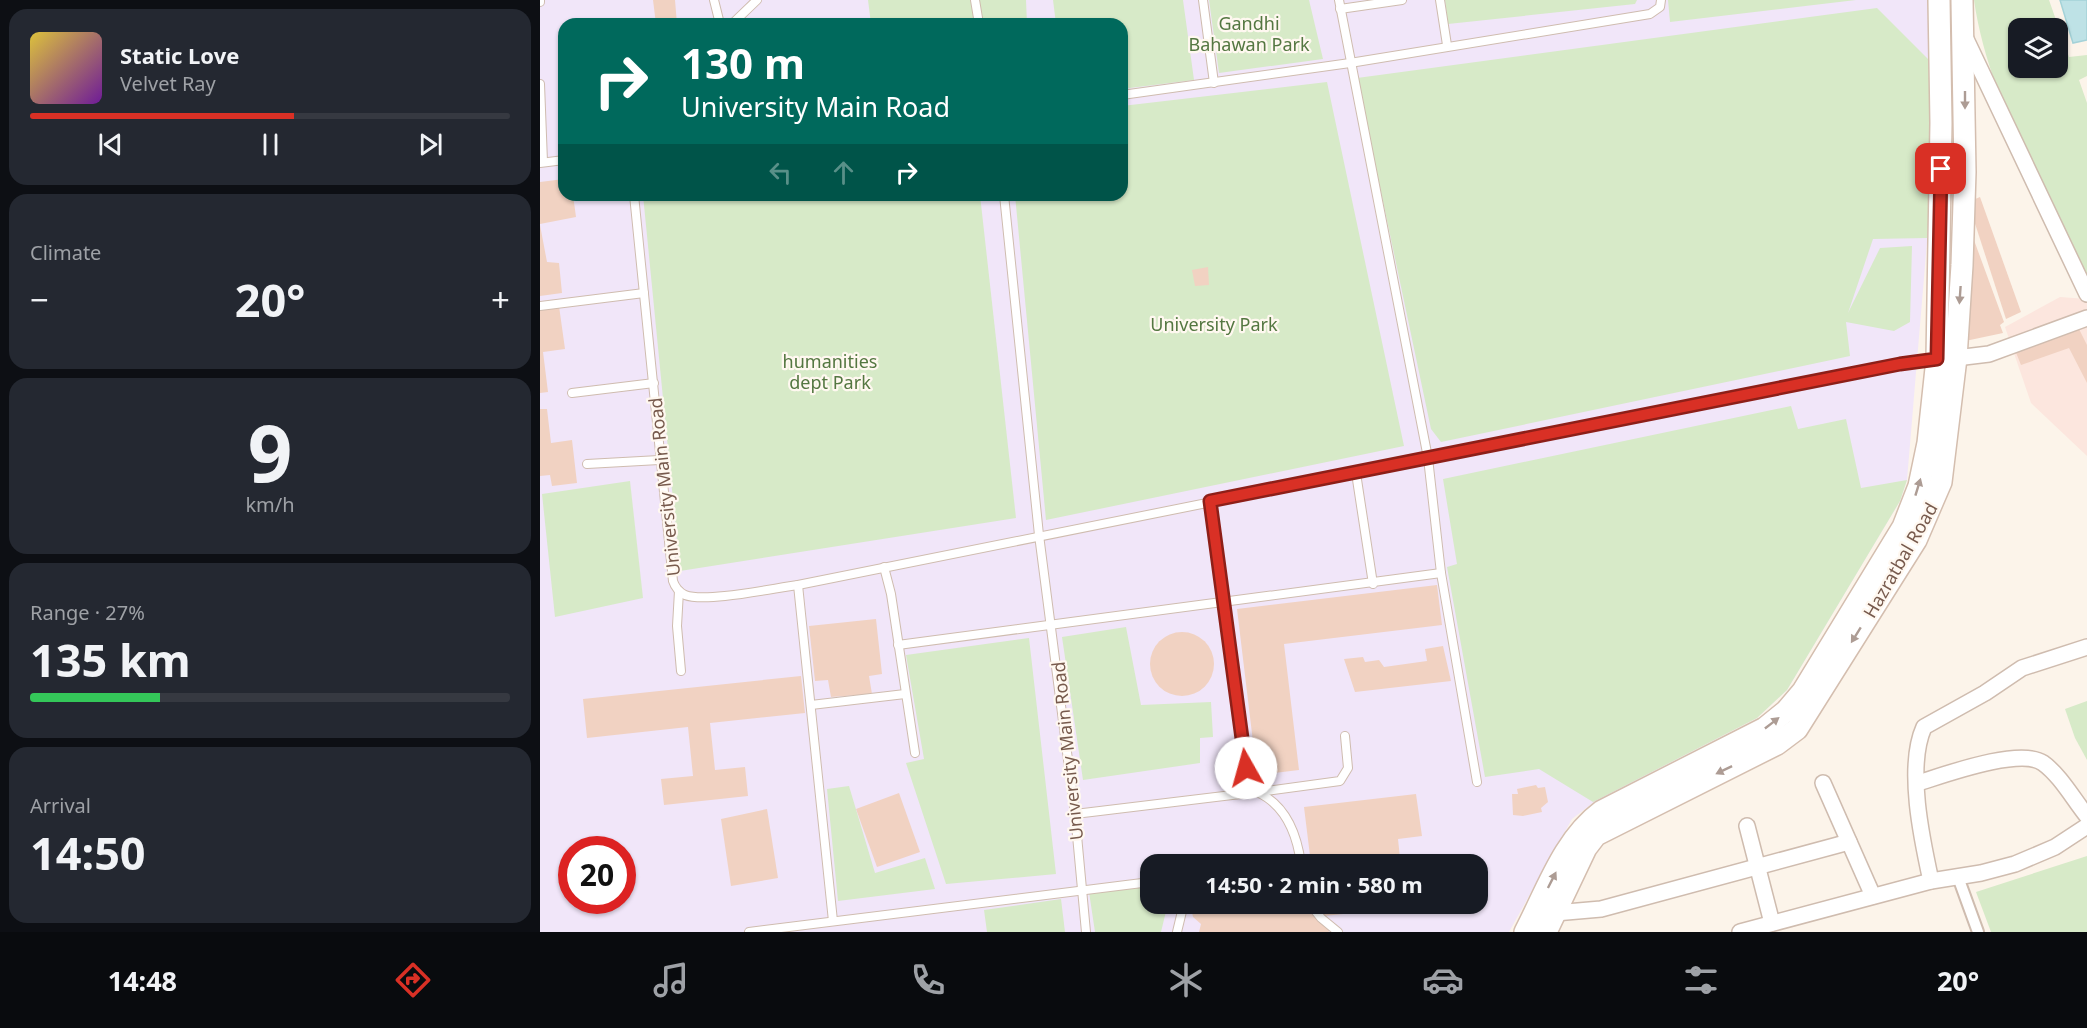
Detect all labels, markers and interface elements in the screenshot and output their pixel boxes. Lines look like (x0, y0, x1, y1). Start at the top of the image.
park label: Gandhi Bahawan Park (1188, 11, 1310, 56)
map controls (2008, 18, 2068, 78)
button: layers (2008, 18, 2068, 78)
text: 130 m (681, 34, 805, 91)
text: Static Love (120, 40, 239, 70)
icon: right (582, 42, 660, 120)
text: Velvet Ray (120, 70, 216, 97)
text: University Main Road (681, 88, 950, 125)
one-way arrow (1960, 91, 1970, 110)
icon: previous (94, 128, 127, 161)
icon: pause (254, 128, 287, 161)
icon: next (414, 128, 447, 161)
pin (1915, 143, 1966, 194)
icon: arrive (1924, 152, 1957, 185)
icon: left (764, 156, 797, 189)
icon: ahead (827, 156, 860, 189)
icon: right (890, 156, 923, 189)
text: Climate (30, 239, 101, 266)
text: 20° (235, 269, 305, 330)
text: − (30, 277, 49, 322)
text: + (491, 277, 510, 322)
one-way arrow (1955, 286, 1965, 305)
park label: University Park (1150, 312, 1278, 336)
park label: humanities dept Park (783, 349, 877, 394)
street label: University Main Road (643, 397, 685, 577)
text: 9 (248, 399, 292, 505)
one-way arrow (1914, 478, 1923, 496)
text: km/h (245, 491, 295, 518)
street label: Hazratbal Road (1857, 498, 1943, 622)
text: Range · 27% (30, 599, 145, 626)
one-way arrow (1851, 627, 1862, 643)
text: 135 km (30, 629, 191, 690)
street label: University Main Road (1046, 661, 1088, 841)
one-way arrow (1764, 716, 1780, 729)
position arrow (1214, 736, 1278, 800)
one-way arrow (1716, 765, 1733, 775)
text: Arrival (30, 792, 91, 819)
text: 14:50 (30, 822, 146, 883)
speed limit sign: 20 (558, 836, 636, 914)
text: 14:50 · 2 min · 580 m (1205, 869, 1423, 899)
one-way arrow (1546, 871, 1556, 889)
icon: directions (392, 959, 434, 1001)
icon: music (650, 959, 692, 1001)
icon: phone (907, 959, 949, 1001)
icon: climate (1165, 959, 1207, 1001)
icon: car (1422, 959, 1464, 1001)
icon: filters (1680, 959, 1722, 1001)
text: 14:48 (108, 962, 177, 999)
text: 20° (1937, 962, 1979, 999)

